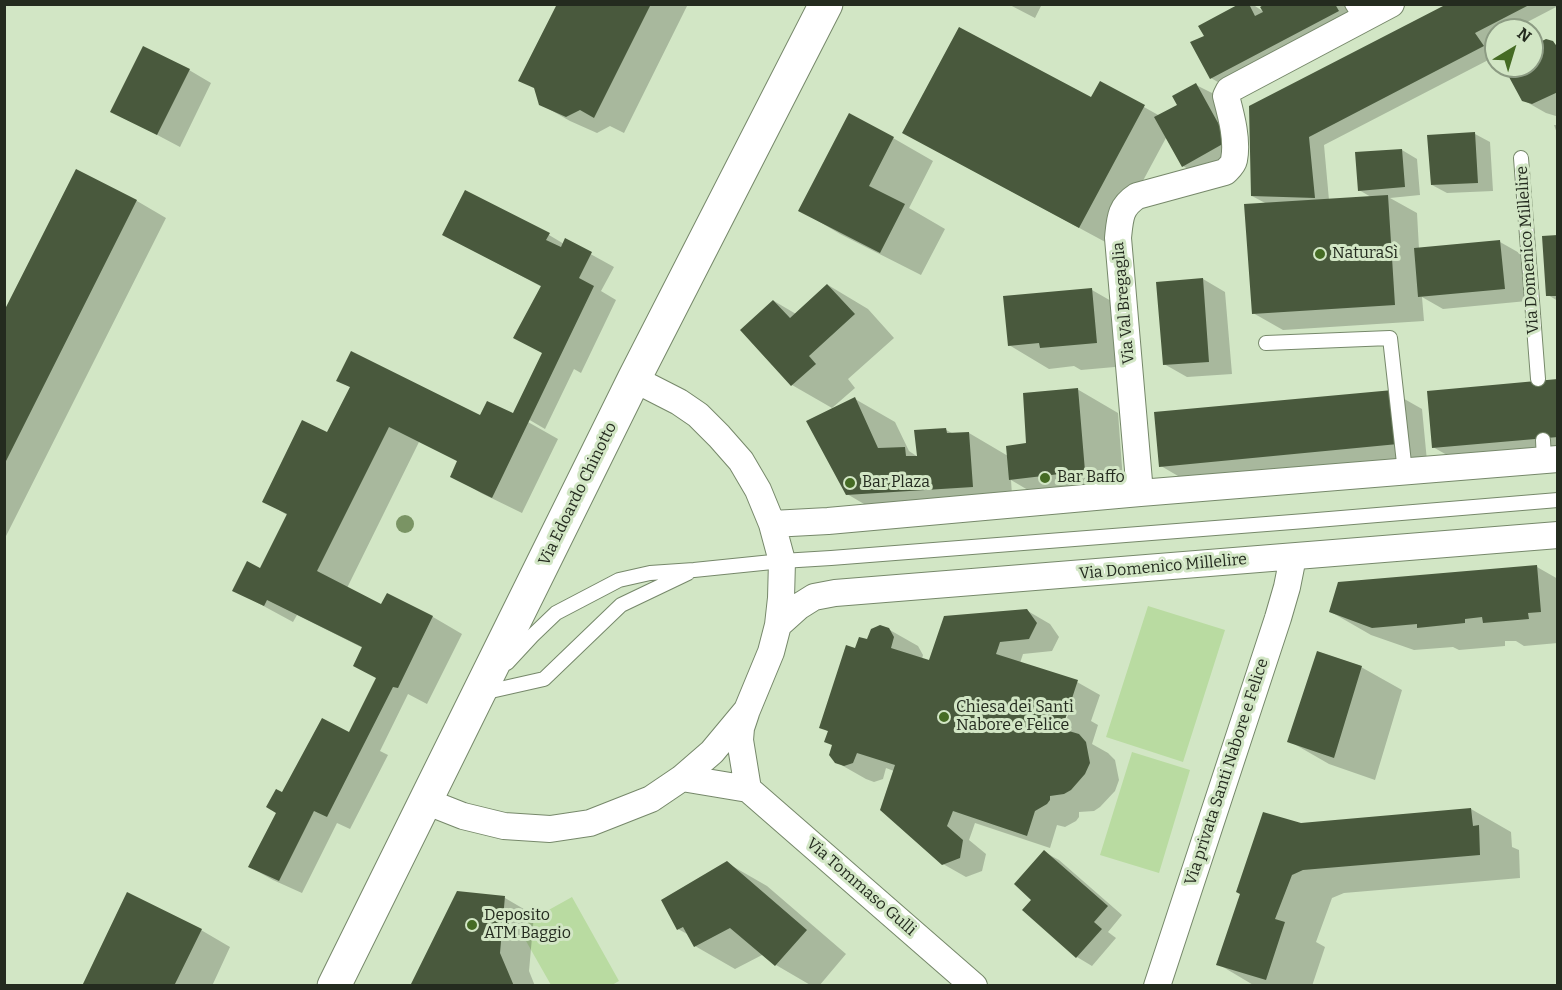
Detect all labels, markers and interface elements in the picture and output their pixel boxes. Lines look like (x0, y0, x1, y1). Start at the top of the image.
north arrow (1484, 18, 1544, 78)
text: N (1513, 24, 1535, 46)
street label: Via Domenico Millelire (1513, 165, 1543, 335)
street label: Via Val Bregaglia (1109, 241, 1139, 365)
place label: NaturaSì (1332, 244, 1398, 264)
marker: NaturaSì (1313, 247, 1327, 261)
street label: Via Edoardo Chinotto (535, 419, 621, 569)
place label: Bar Baffo (1057, 468, 1125, 488)
marker: Bar Baffo (1038, 471, 1052, 485)
place label: Bar Plaza (862, 473, 930, 493)
marker: Bar Plaza (843, 476, 857, 490)
street label: Via Domenico Millelire (1078, 550, 1248, 584)
street label: Via privata Santi Nabore e Felice (1181, 656, 1273, 888)
place label: Chiesa dei Santi Nabore e Felice (956, 698, 1074, 736)
marker: Chiesa dei Santi Nabore e Felice (937, 710, 951, 724)
street label: Via Tommaso Gulli (802, 834, 920, 940)
place label: Deposito ATM Baggio (484, 906, 571, 944)
marker: Deposito ATM Baggio (465, 918, 479, 932)

